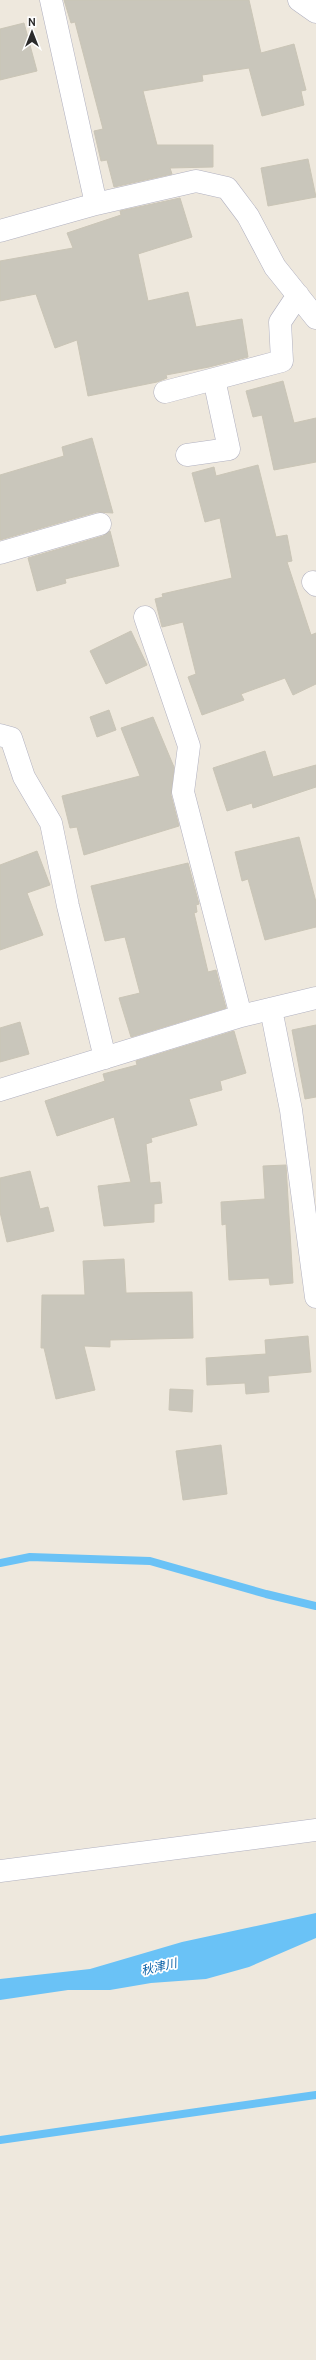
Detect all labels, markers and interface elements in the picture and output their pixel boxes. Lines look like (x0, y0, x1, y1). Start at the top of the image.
north arrow (12, 12, 52, 52)
text: N (28, 15, 36, 29)
water label: 秋津川 (140, 1955, 180, 1978)

